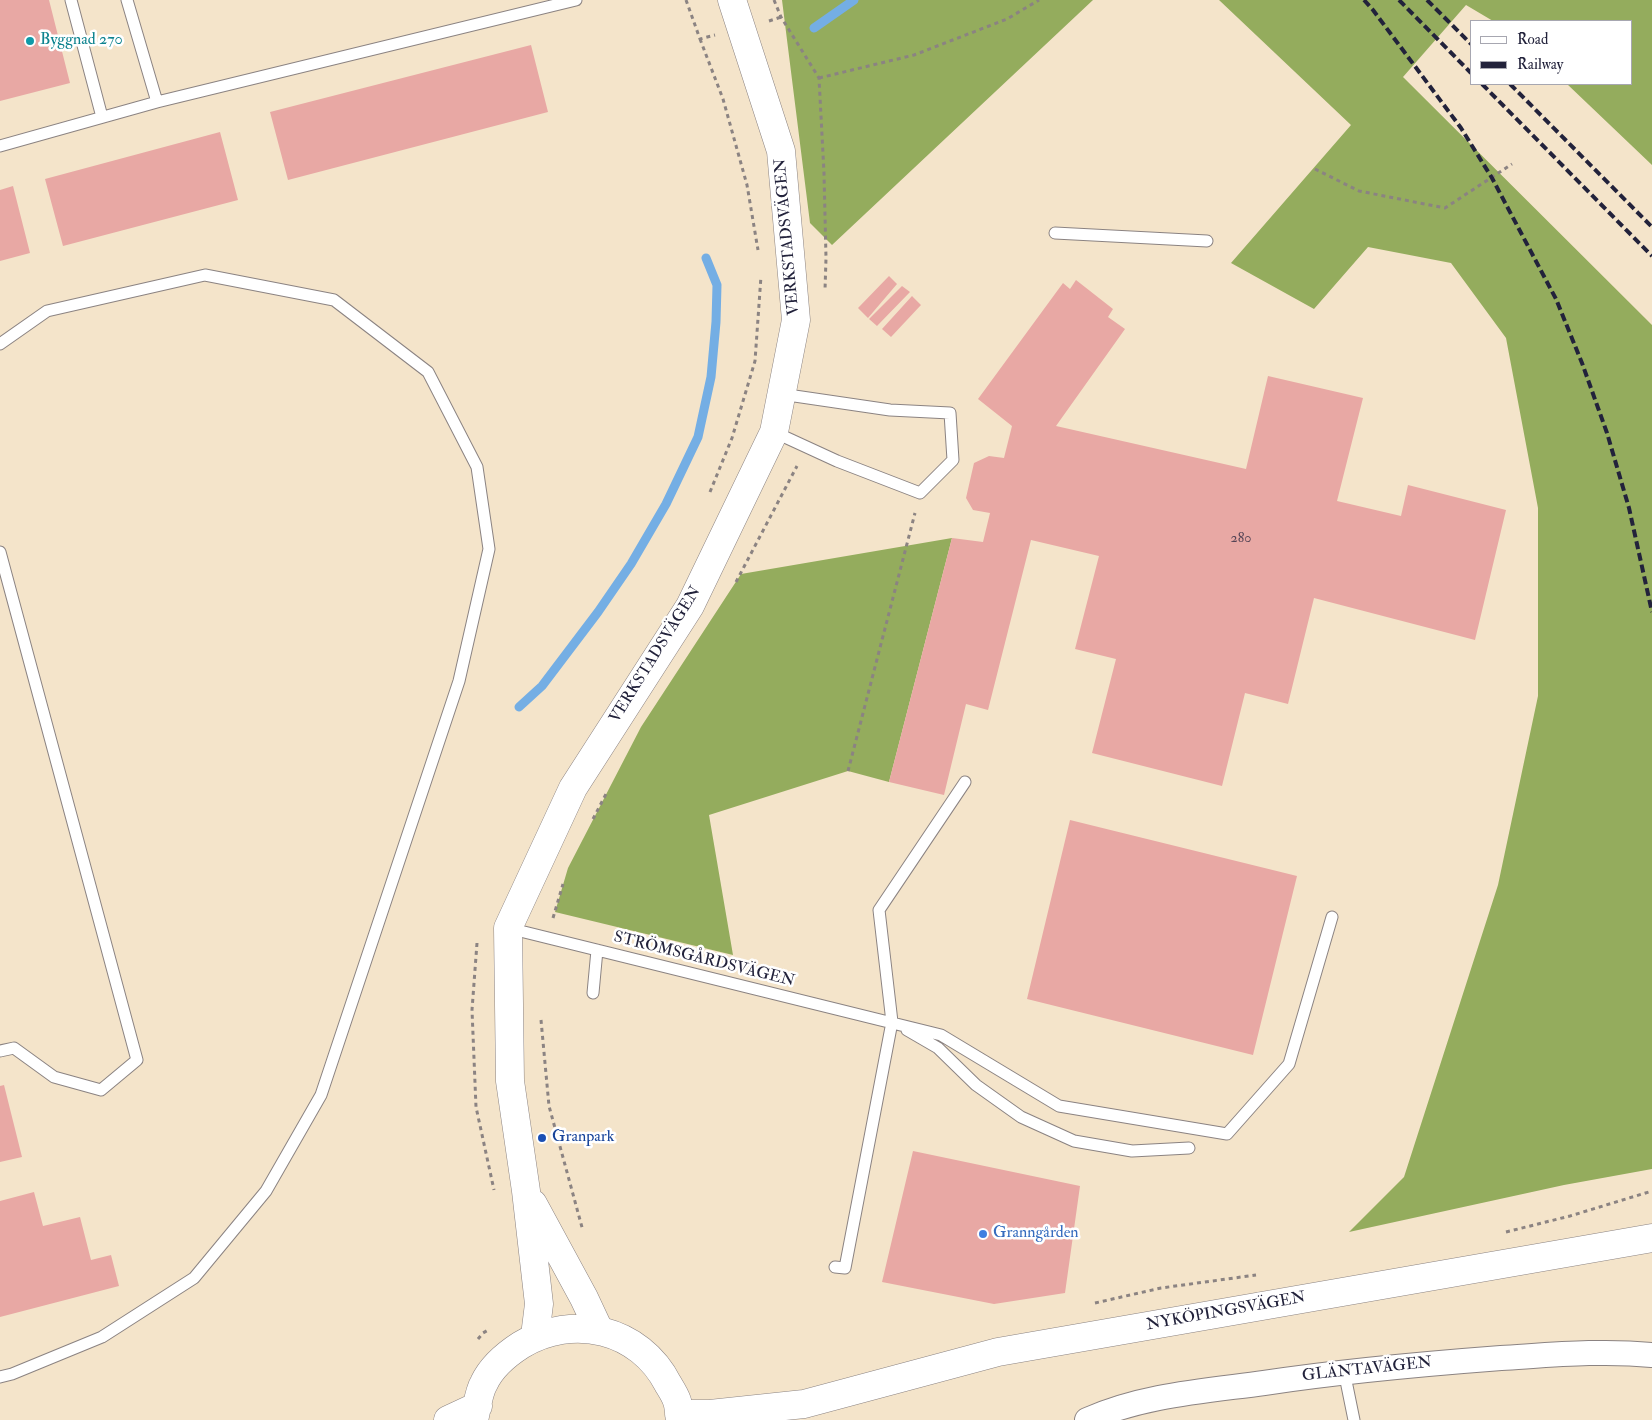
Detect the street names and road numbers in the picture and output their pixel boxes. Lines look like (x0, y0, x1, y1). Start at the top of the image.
street label: VERKSTADSVÄGEN (772, 158, 804, 316)
street label: VERKSTADSVÄGEN (606, 583, 706, 727)
street label: STRÖMSGÅRDSVÄGEN (612, 928, 796, 992)
street label: NYKÖPINGSVÄGEN (1145, 1289, 1307, 1335)
street label: GLÄNTAVÄGEN (1301, 1354, 1433, 1386)

